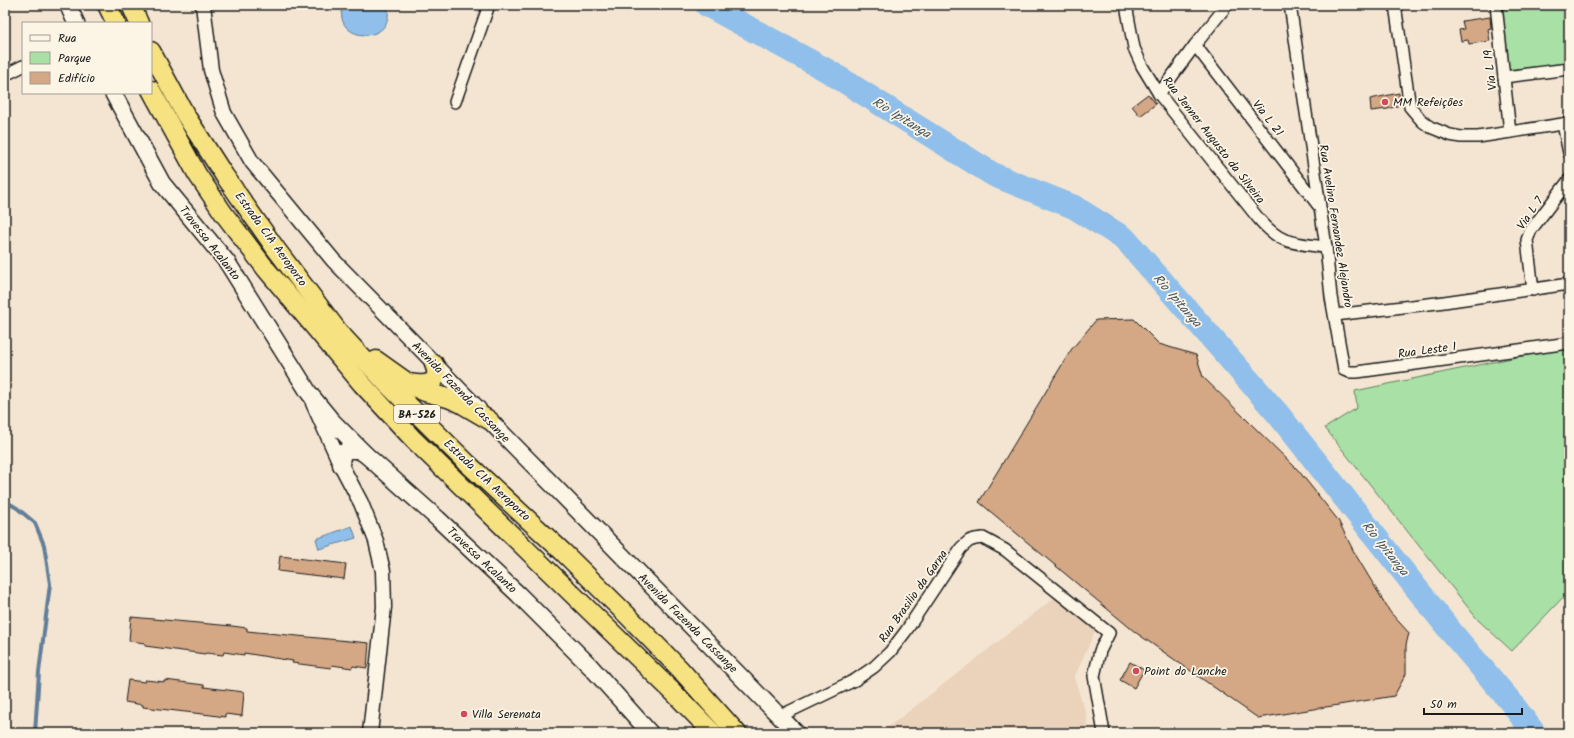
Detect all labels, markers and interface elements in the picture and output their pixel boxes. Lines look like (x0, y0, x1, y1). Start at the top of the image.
legend (22, 22, 152, 94)
text: Rua (58, 29, 77, 48)
street label: Via L 19 (1479, 48, 1502, 91)
text: Parque (58, 49, 92, 68)
text: Edifício (58, 69, 95, 88)
street label: Rua Jenner Augusto da Silveira (1158, 72, 1270, 208)
water label: Rio Ipitanga (868, 92, 935, 145)
place label: MM Refeições (1393, 93, 1463, 112)
street label: Via L 21 (1247, 96, 1288, 141)
marker: MM Refeições (1380, 97, 1390, 107)
street label: Rua Avelino Fernandez Alejandro (1313, 143, 1358, 309)
street label: Estrada CIA Aeroporto (230, 188, 312, 291)
street label: Via L 7 (1512, 192, 1549, 234)
street label: Travessa Acalanto (174, 202, 245, 285)
water label: Rio Ipitanga (1147, 269, 1207, 333)
street label: Avenida Fazenda Cassange (407, 337, 515, 448)
street label: Rua Leste 1 (1397, 337, 1458, 364)
road number: BA-526 (394, 405, 440, 423)
street label: Estrada CIA Aeroporto (439, 435, 535, 526)
water label: Rio Ipitanga (1356, 517, 1414, 582)
street label: Travessa Acalanto (442, 523, 521, 598)
street label: Rua Brasilio da Garna (874, 546, 953, 647)
street label: Avenida Fazenda Cassange (633, 569, 743, 678)
place label: Point do Lanche (1144, 662, 1227, 681)
marker: Point do Lanche (1131, 666, 1141, 676)
scale bar (1424, 690, 1522, 716)
text: 50 m (1430, 695, 1457, 714)
place label: Villa Serenata (472, 705, 541, 724)
marker: Villa Serenata (459, 709, 469, 719)

